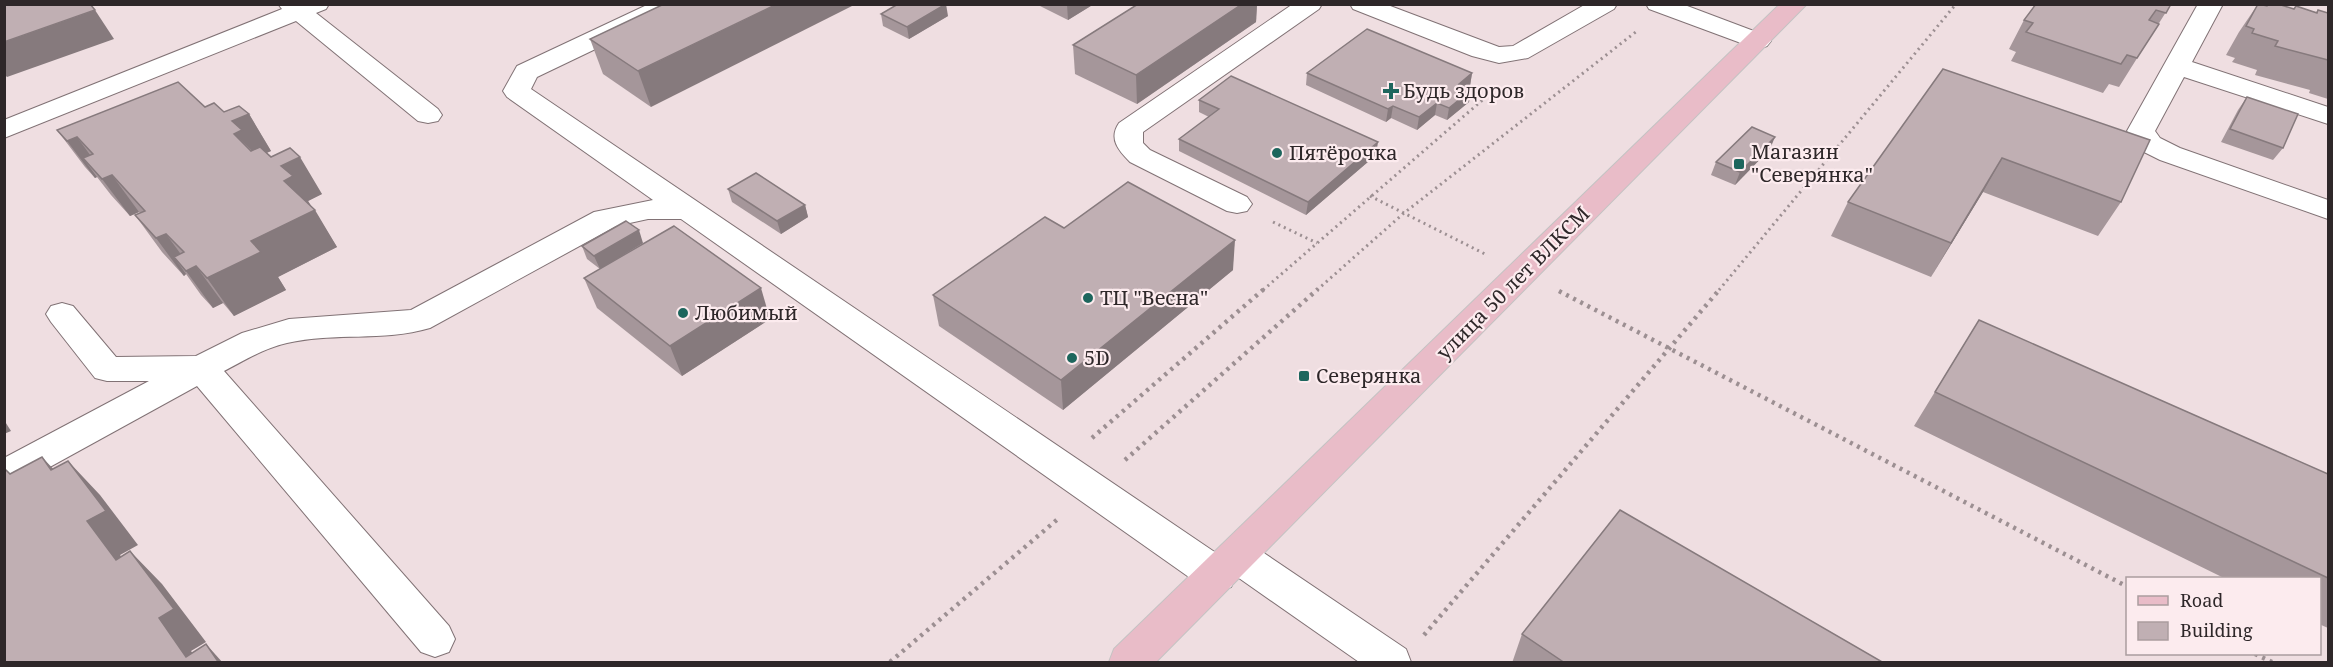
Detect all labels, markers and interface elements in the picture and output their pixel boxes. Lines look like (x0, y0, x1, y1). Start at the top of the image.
place label: Будь здоров (1403, 77, 1524, 104)
marker: Будь здоров (1384, 84, 1398, 98)
place label: Магазин "Северянка" (1751, 138, 1873, 188)
place label: Пятёрочка (1289, 139, 1398, 166)
marker: Пятёрочка (1270, 146, 1284, 160)
marker: Магазин "Северянка" (1732, 157, 1746, 171)
street label: улица 50 лет ВЛКСМ (1430, 200, 1595, 365)
place label: ТЦ "Весна" (1100, 284, 1208, 311)
marker: ТЦ "Весна" (1081, 291, 1095, 305)
place label: Любимый (695, 299, 798, 326)
marker: Любимый (676, 306, 690, 320)
place label: 5D (1084, 344, 1110, 371)
marker: 5D (1065, 351, 1079, 365)
place label: Северянка (1316, 362, 1421, 389)
marker: Северянка (1297, 369, 1311, 383)
legend (2126, 577, 2321, 655)
text: Road (2180, 588, 2223, 612)
text: Building (2180, 618, 2253, 642)

